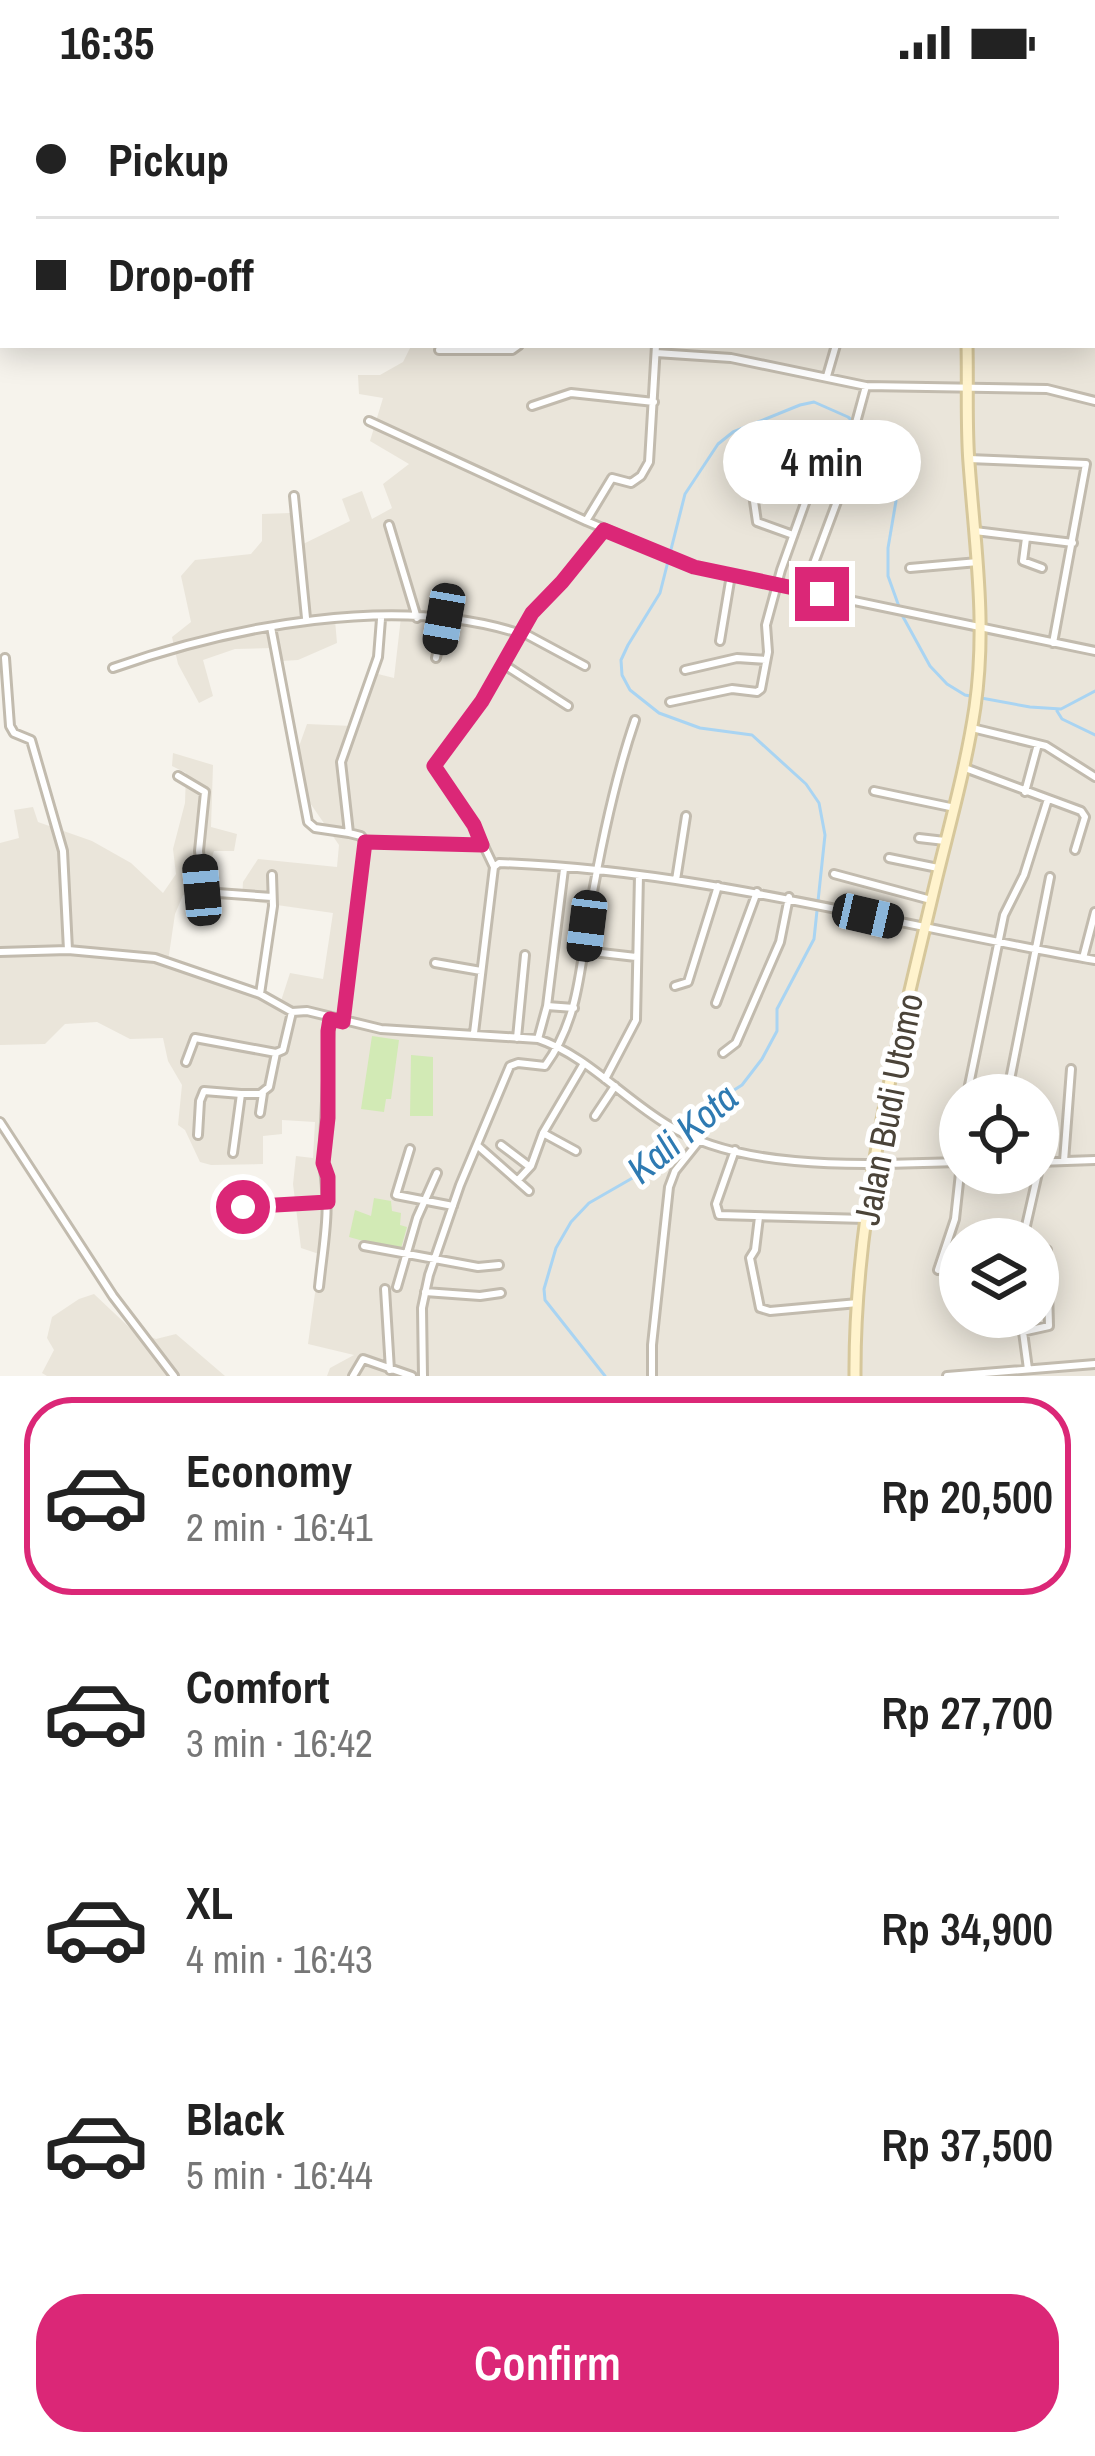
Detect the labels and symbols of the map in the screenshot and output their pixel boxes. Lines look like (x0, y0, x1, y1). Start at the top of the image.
callout: 4 min (723, 420, 921, 504)
route end (795, 567, 849, 621)
car (420, 580, 468, 658)
car (181, 853, 223, 927)
car (565, 888, 609, 964)
car (829, 890, 907, 942)
street label: Jalan Budi Utomo (842, 989, 934, 1229)
water label: Kali Kota (616, 1071, 748, 1195)
route start (216, 1180, 270, 1234)

